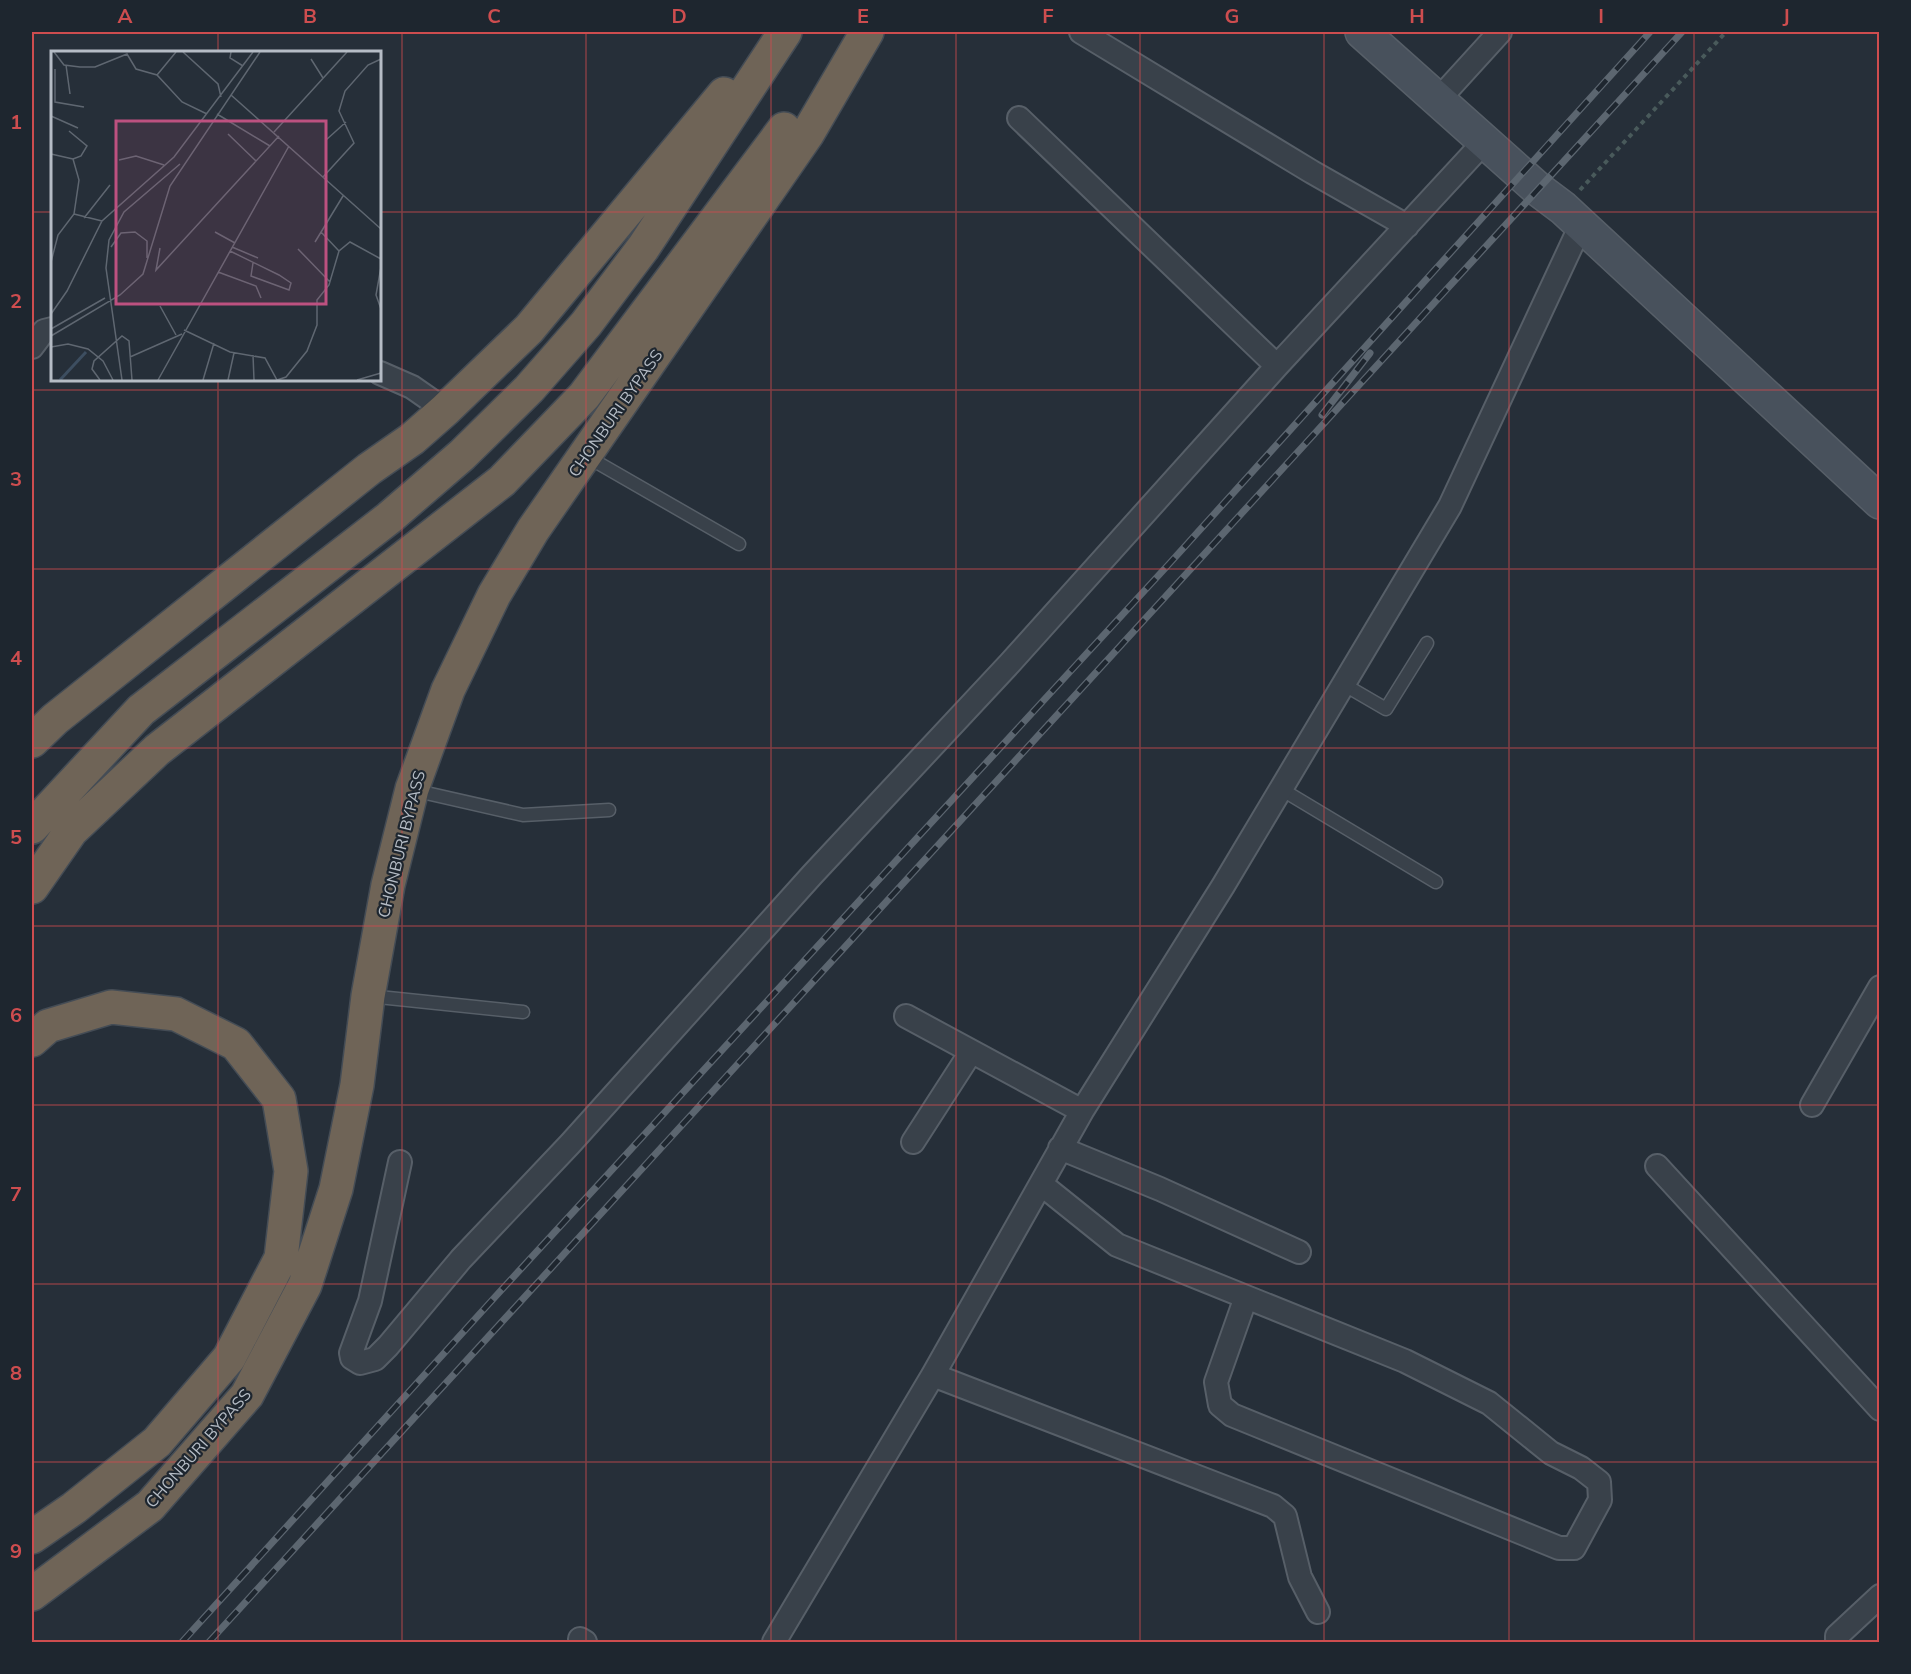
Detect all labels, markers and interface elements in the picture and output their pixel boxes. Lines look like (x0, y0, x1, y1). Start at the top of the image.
text: A (118, 3, 133, 28)
text: B (303, 3, 317, 28)
text: C (487, 3, 501, 28)
text: D (671, 3, 687, 28)
text: E (857, 3, 869, 28)
text: F (1042, 3, 1054, 28)
text: G (1225, 3, 1239, 28)
text: H (1409, 3, 1425, 28)
text: I (1598, 3, 1604, 28)
text: J (1782, 3, 1790, 28)
inset map (51, 51, 381, 381)
text: 1 (10, 109, 22, 134)
text: 2 (10, 288, 22, 313)
street label: CHONBURI BYPASS (564, 345, 666, 481)
text: 3 (10, 466, 22, 491)
text: 4 (10, 645, 22, 670)
street label: CHONBURI BYPASS (373, 768, 429, 920)
text: 5 (10, 824, 22, 849)
text: 6 (10, 1002, 22, 1027)
text: 7 (10, 1181, 22, 1206)
text: 8 (10, 1360, 22, 1385)
street label: CHONBURI BYPASS (141, 1384, 255, 1512)
text: 9 (10, 1538, 22, 1563)

